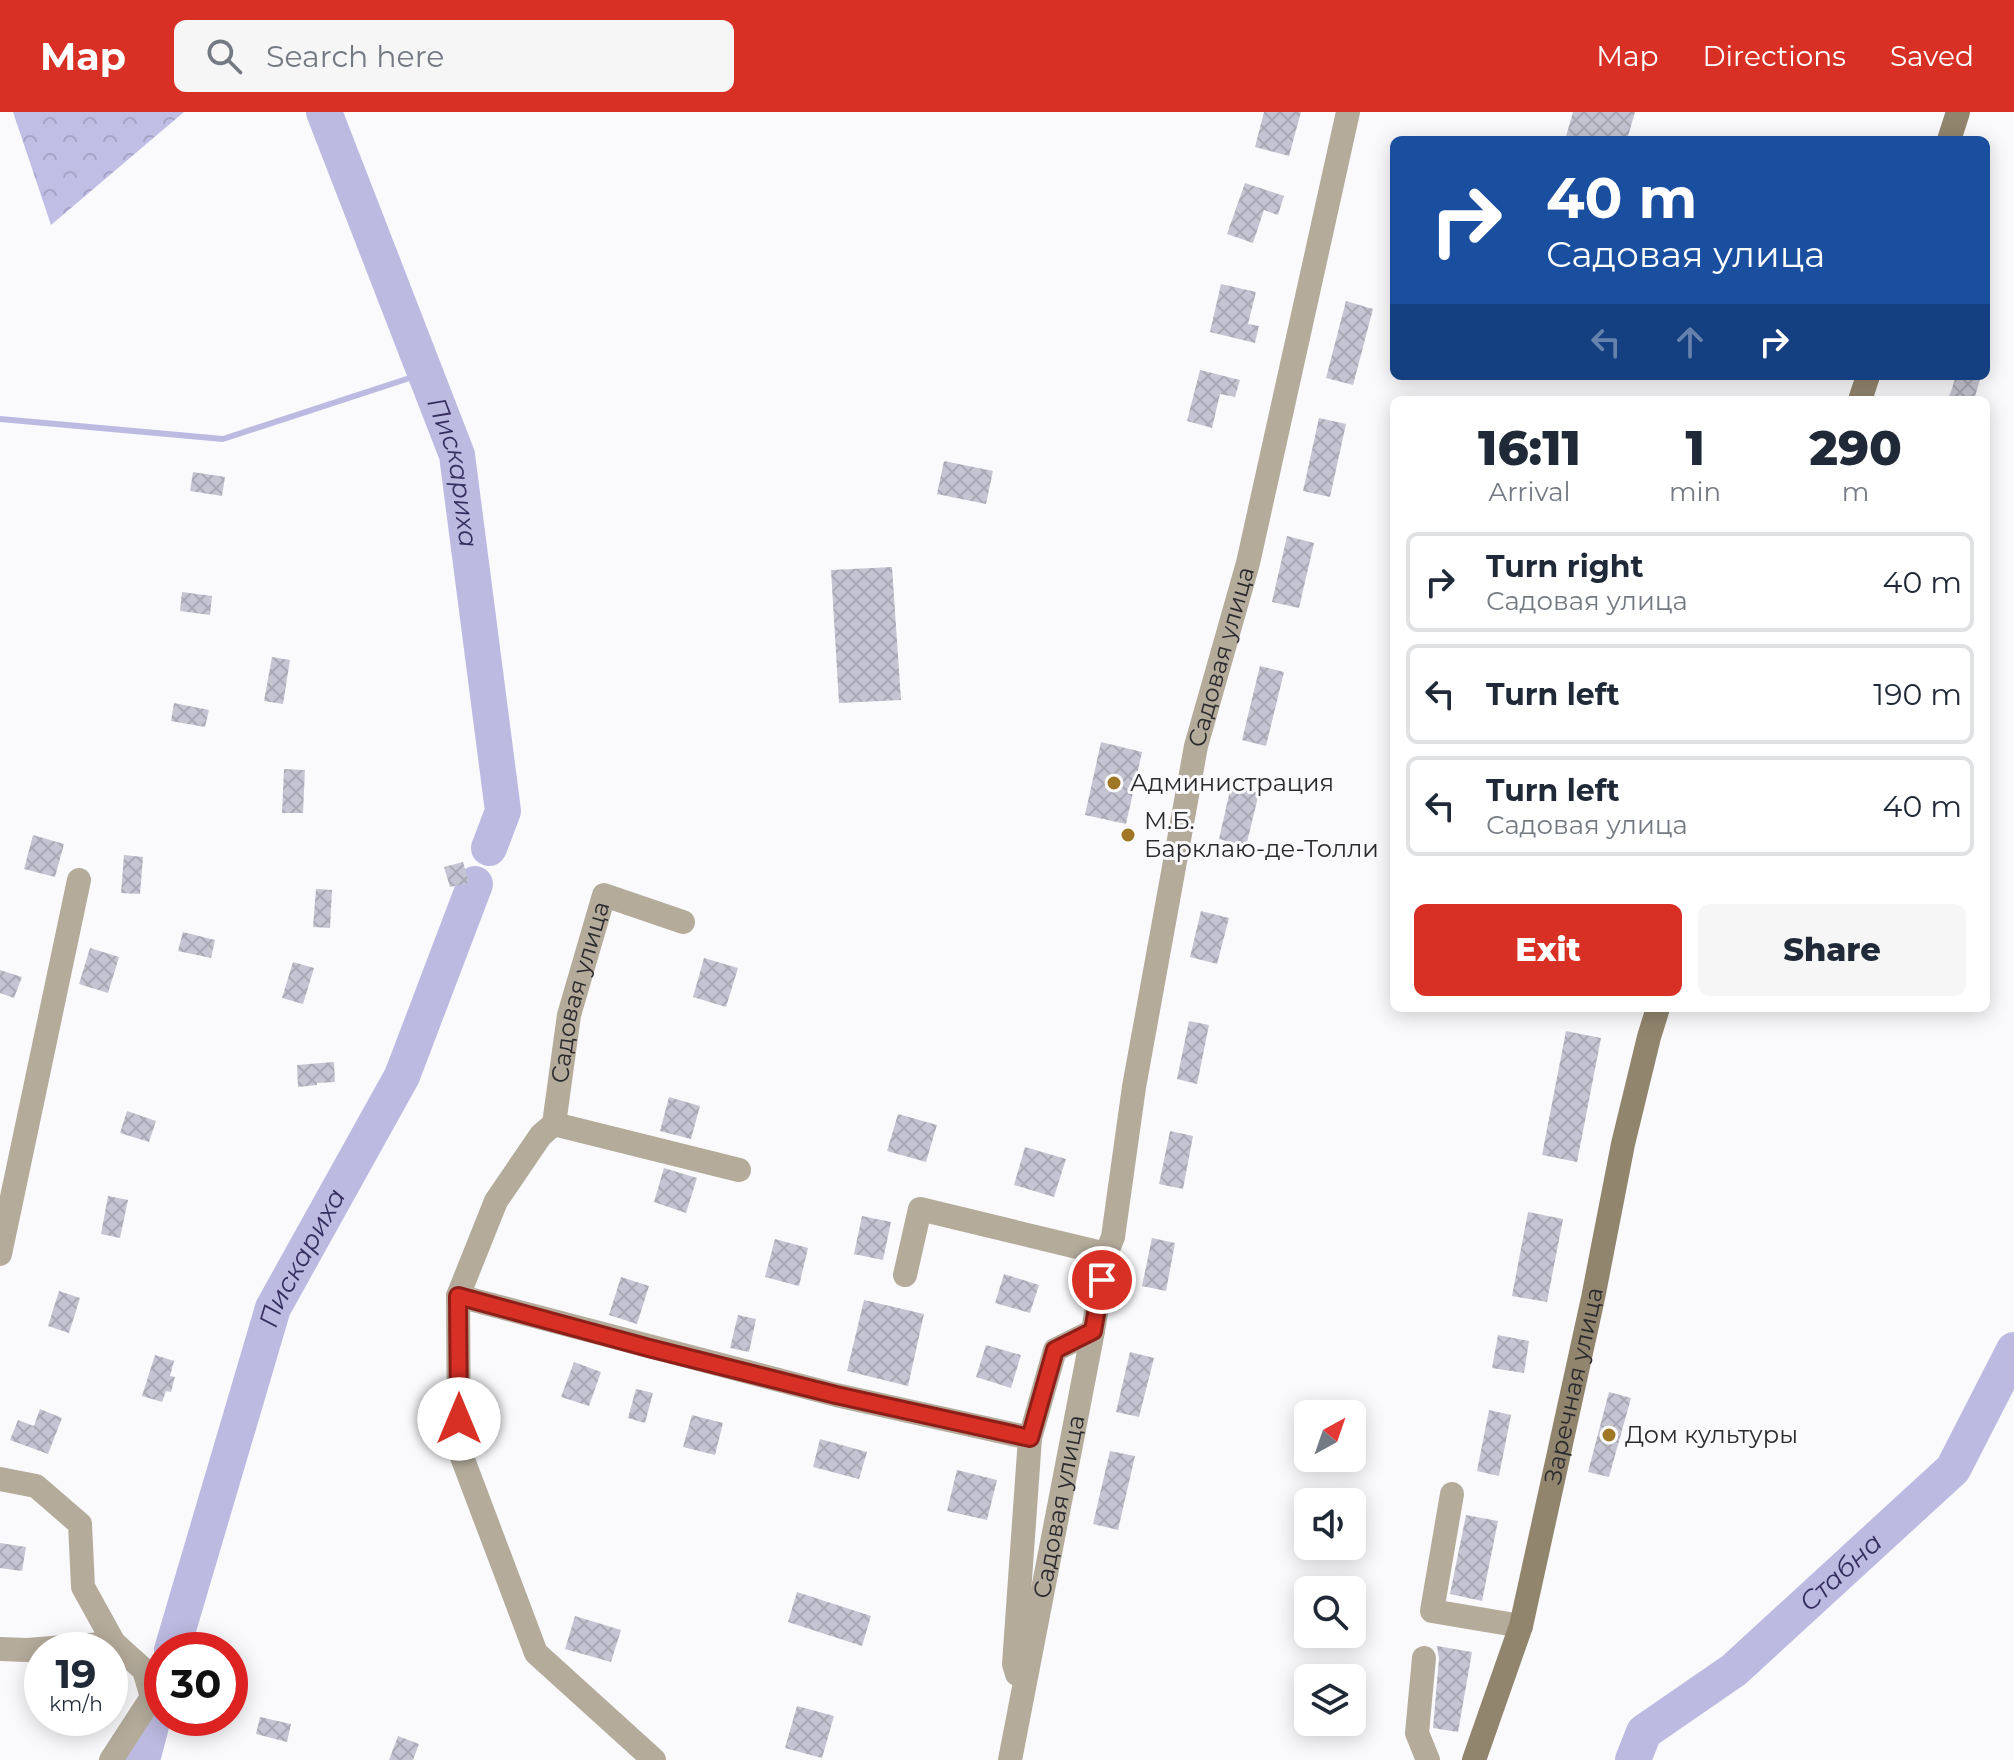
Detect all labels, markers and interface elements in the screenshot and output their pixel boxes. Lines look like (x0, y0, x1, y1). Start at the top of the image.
search box (174, 20, 734, 92)
text: Map (40, 33, 126, 80)
icon: search (202, 34, 246, 78)
text: Search here (266, 38, 444, 75)
text: Map (1596, 39, 1658, 73)
text: Directions (1702, 39, 1846, 73)
text: Saved (1890, 39, 1974, 73)
text: 40 m (1546, 164, 1697, 232)
icon: right (1414, 168, 1518, 272)
text: Садовая улица (1546, 232, 1825, 276)
icon: left (1584, 320, 1628, 364)
icon: ahead (1668, 320, 1712, 364)
icon: right (1752, 320, 1796, 364)
water label: Пискариха (420, 393, 485, 549)
text: 16:11 (1478, 419, 1581, 477)
text: 1 (1685, 419, 1705, 477)
text: 290 (1809, 419, 1902, 477)
text: Arrival (1489, 476, 1571, 508)
text: min (1669, 476, 1721, 508)
text: m (1842, 476, 1869, 508)
text: Turn right (1486, 548, 1643, 585)
icon: right (1418, 560, 1462, 604)
street label: Садовая улица (1181, 563, 1260, 750)
text: 40 m (1883, 564, 1962, 601)
text: Садовая улица (1486, 585, 1688, 617)
icon: left (1418, 672, 1462, 716)
text: Turn left (1486, 676, 1619, 713)
text: 190 m (1873, 676, 1962, 713)
place label: Администрация (1130, 768, 1334, 797)
text: Turn left (1486, 772, 1619, 809)
marker: Администрация (1105, 774, 1123, 792)
icon: left (1418, 784, 1462, 828)
text: 40 m (1883, 788, 1962, 825)
place label: М.Б. Барклаю-де-Толли (1144, 806, 1379, 863)
text: Садовая улица (1486, 809, 1688, 841)
marker: М.Б. Барклаю-де-Толли (1119, 826, 1137, 844)
street label: Садовая улица (545, 898, 615, 1085)
button: Exit (1414, 904, 1682, 996)
button: Share (1698, 904, 1966, 996)
water label: Пискариха (252, 1183, 352, 1331)
pin (1068, 1246, 1136, 1314)
icon: arrive (1080, 1258, 1124, 1302)
street label: Заречная улица (1538, 1285, 1609, 1487)
position arrow (417, 1377, 501, 1461)
north arrow (1294, 1400, 1366, 1472)
map controls (1294, 1400, 1366, 1736)
street label: Садовая улица (1027, 1412, 1090, 1601)
place label: Дом культуры (1625, 1420, 1798, 1449)
marker: Дом культуры (1600, 1426, 1618, 1444)
button: sound (1294, 1488, 1366, 1560)
water label: Стабна (1793, 1526, 1889, 1618)
button: search (1294, 1576, 1366, 1648)
speed limit sign: 30 (144, 1632, 248, 1736)
text: 19 (55, 1649, 97, 1698)
button: layers (1294, 1664, 1366, 1736)
text: km/h (49, 1692, 103, 1716)

